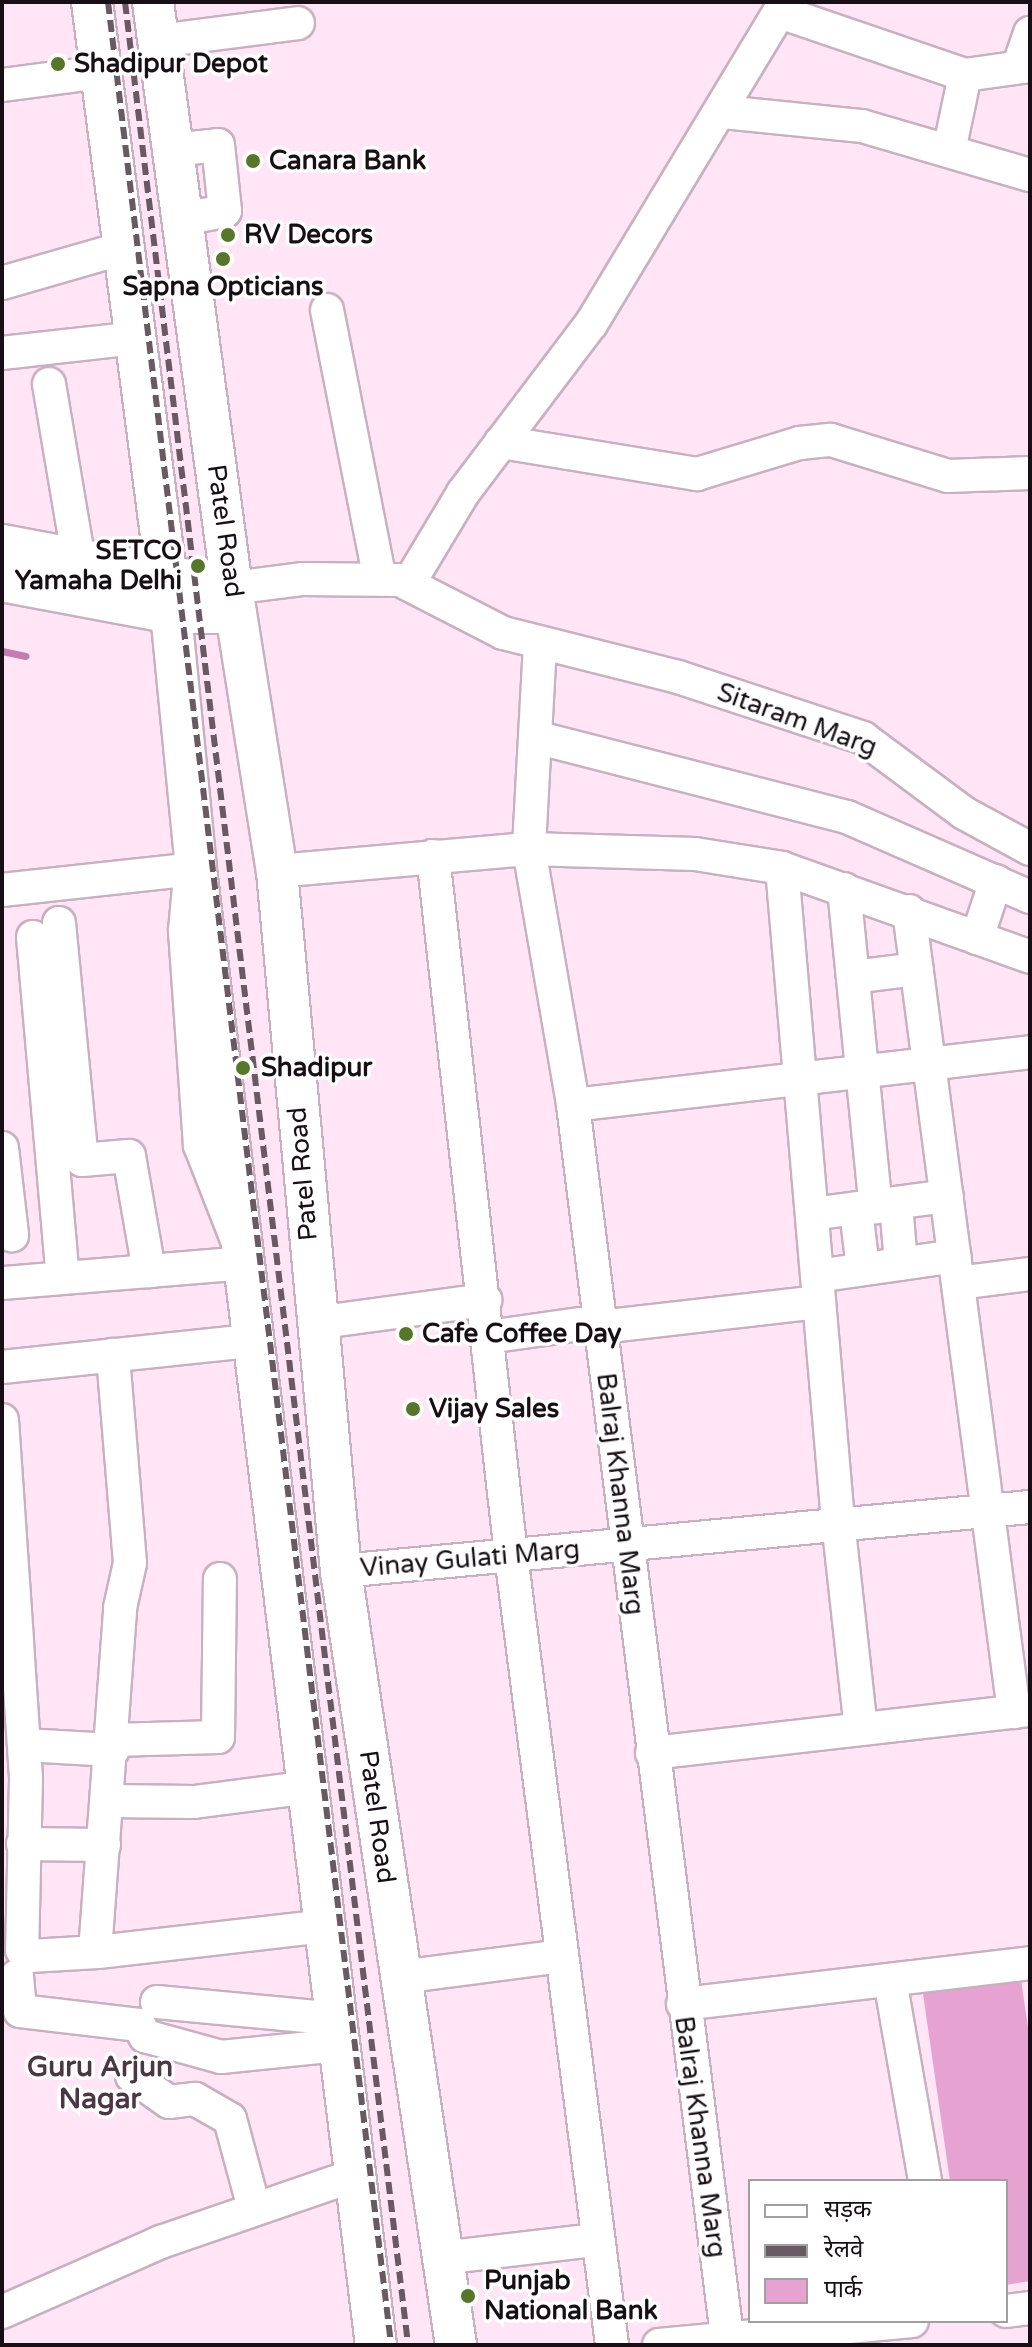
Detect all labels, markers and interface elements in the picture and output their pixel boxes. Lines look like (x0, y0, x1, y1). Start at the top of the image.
place label: Shadipur Depot (74, 48, 268, 80)
marker: Shadipur Depot (49, 55, 67, 73)
place label: Canara Bank (269, 145, 426, 177)
marker: Canara Bank (244, 152, 262, 170)
place label: RV Decors (244, 219, 373, 251)
marker: RV Decors (219, 226, 237, 244)
marker: Sapna Opticians (214, 250, 232, 268)
place label: Sapna Opticians (122, 271, 324, 303)
street label: Patel Road (200, 462, 250, 600)
place label: SETCO Yamaha Delhi (15, 535, 182, 596)
marker: SETCO Yamaha Delhi (189, 557, 207, 575)
street label: Sitaram Marg (713, 677, 881, 763)
place label: Shadipur (261, 1052, 372, 1084)
marker: Shadipur (232, 1057, 254, 1079)
street label: Patel Road (282, 1106, 324, 1242)
place label: Cafe Coffee Day (422, 1318, 621, 1350)
marker: Cafe Coffee Day (397, 1325, 415, 1343)
street label: Balraj Khanna Marg (590, 1371, 650, 1617)
place label: Vijay Sales (429, 1393, 559, 1425)
marker: Vijay Sales (404, 1400, 422, 1418)
street label: Vinay Gulati Marg (359, 1534, 581, 1584)
street label: Patel Road (352, 1748, 402, 1886)
street label: Balraj Khanna Marg (668, 2014, 732, 2260)
district label: Guru Arjun Nagar (27, 2050, 173, 2116)
legend (748, 2179, 1008, 2323)
text: सड़क (824, 2195, 872, 2224)
text: रेलवे (824, 2235, 863, 2264)
place label: Punjab National Bank (484, 2265, 658, 2326)
text: पार्क (824, 2275, 862, 2304)
marker: Punjab National Bank (459, 2287, 477, 2305)

